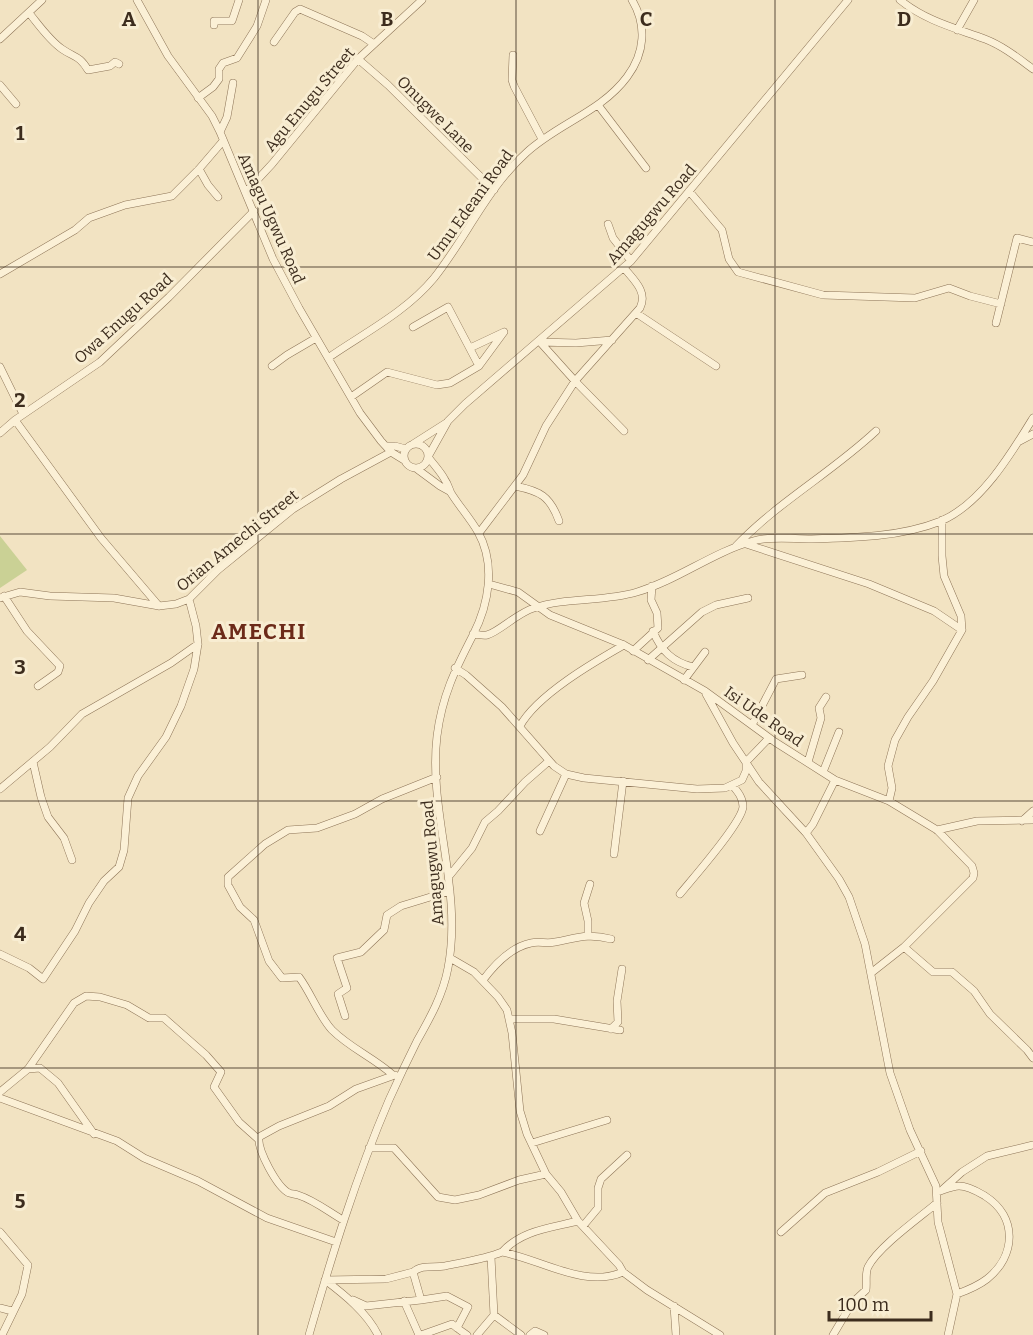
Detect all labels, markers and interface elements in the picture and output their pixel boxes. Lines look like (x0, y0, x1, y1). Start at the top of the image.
text: A (122, 7, 137, 31)
text: B (381, 7, 394, 31)
text: C (640, 7, 652, 31)
text: D (897, 7, 911, 31)
street label: Agu Enugu Street (260, 43, 359, 155)
street label: Onugwe Lane (393, 72, 478, 157)
text: 1 (16, 121, 25, 145)
street label: Umu Edeani Road (424, 146, 517, 265)
street label: Amagu Ugwu Road (234, 150, 309, 287)
street label: Amagugwu Road (603, 160, 700, 268)
street label: Owa Enugu Road (70, 269, 177, 367)
text: 2 (14, 388, 26, 412)
street label: Orian Amechi Street (173, 485, 302, 595)
district label: AMECHI (211, 618, 307, 645)
text: 3 (14, 655, 26, 679)
street label: Isi Ude Road (721, 682, 807, 751)
street label: Amagugwu Road (417, 799, 447, 927)
text: 4 (14, 922, 26, 946)
text: 5 (15, 1189, 26, 1213)
scale bar (829, 1284, 931, 1322)
text: 100 m (838, 1294, 889, 1316)

